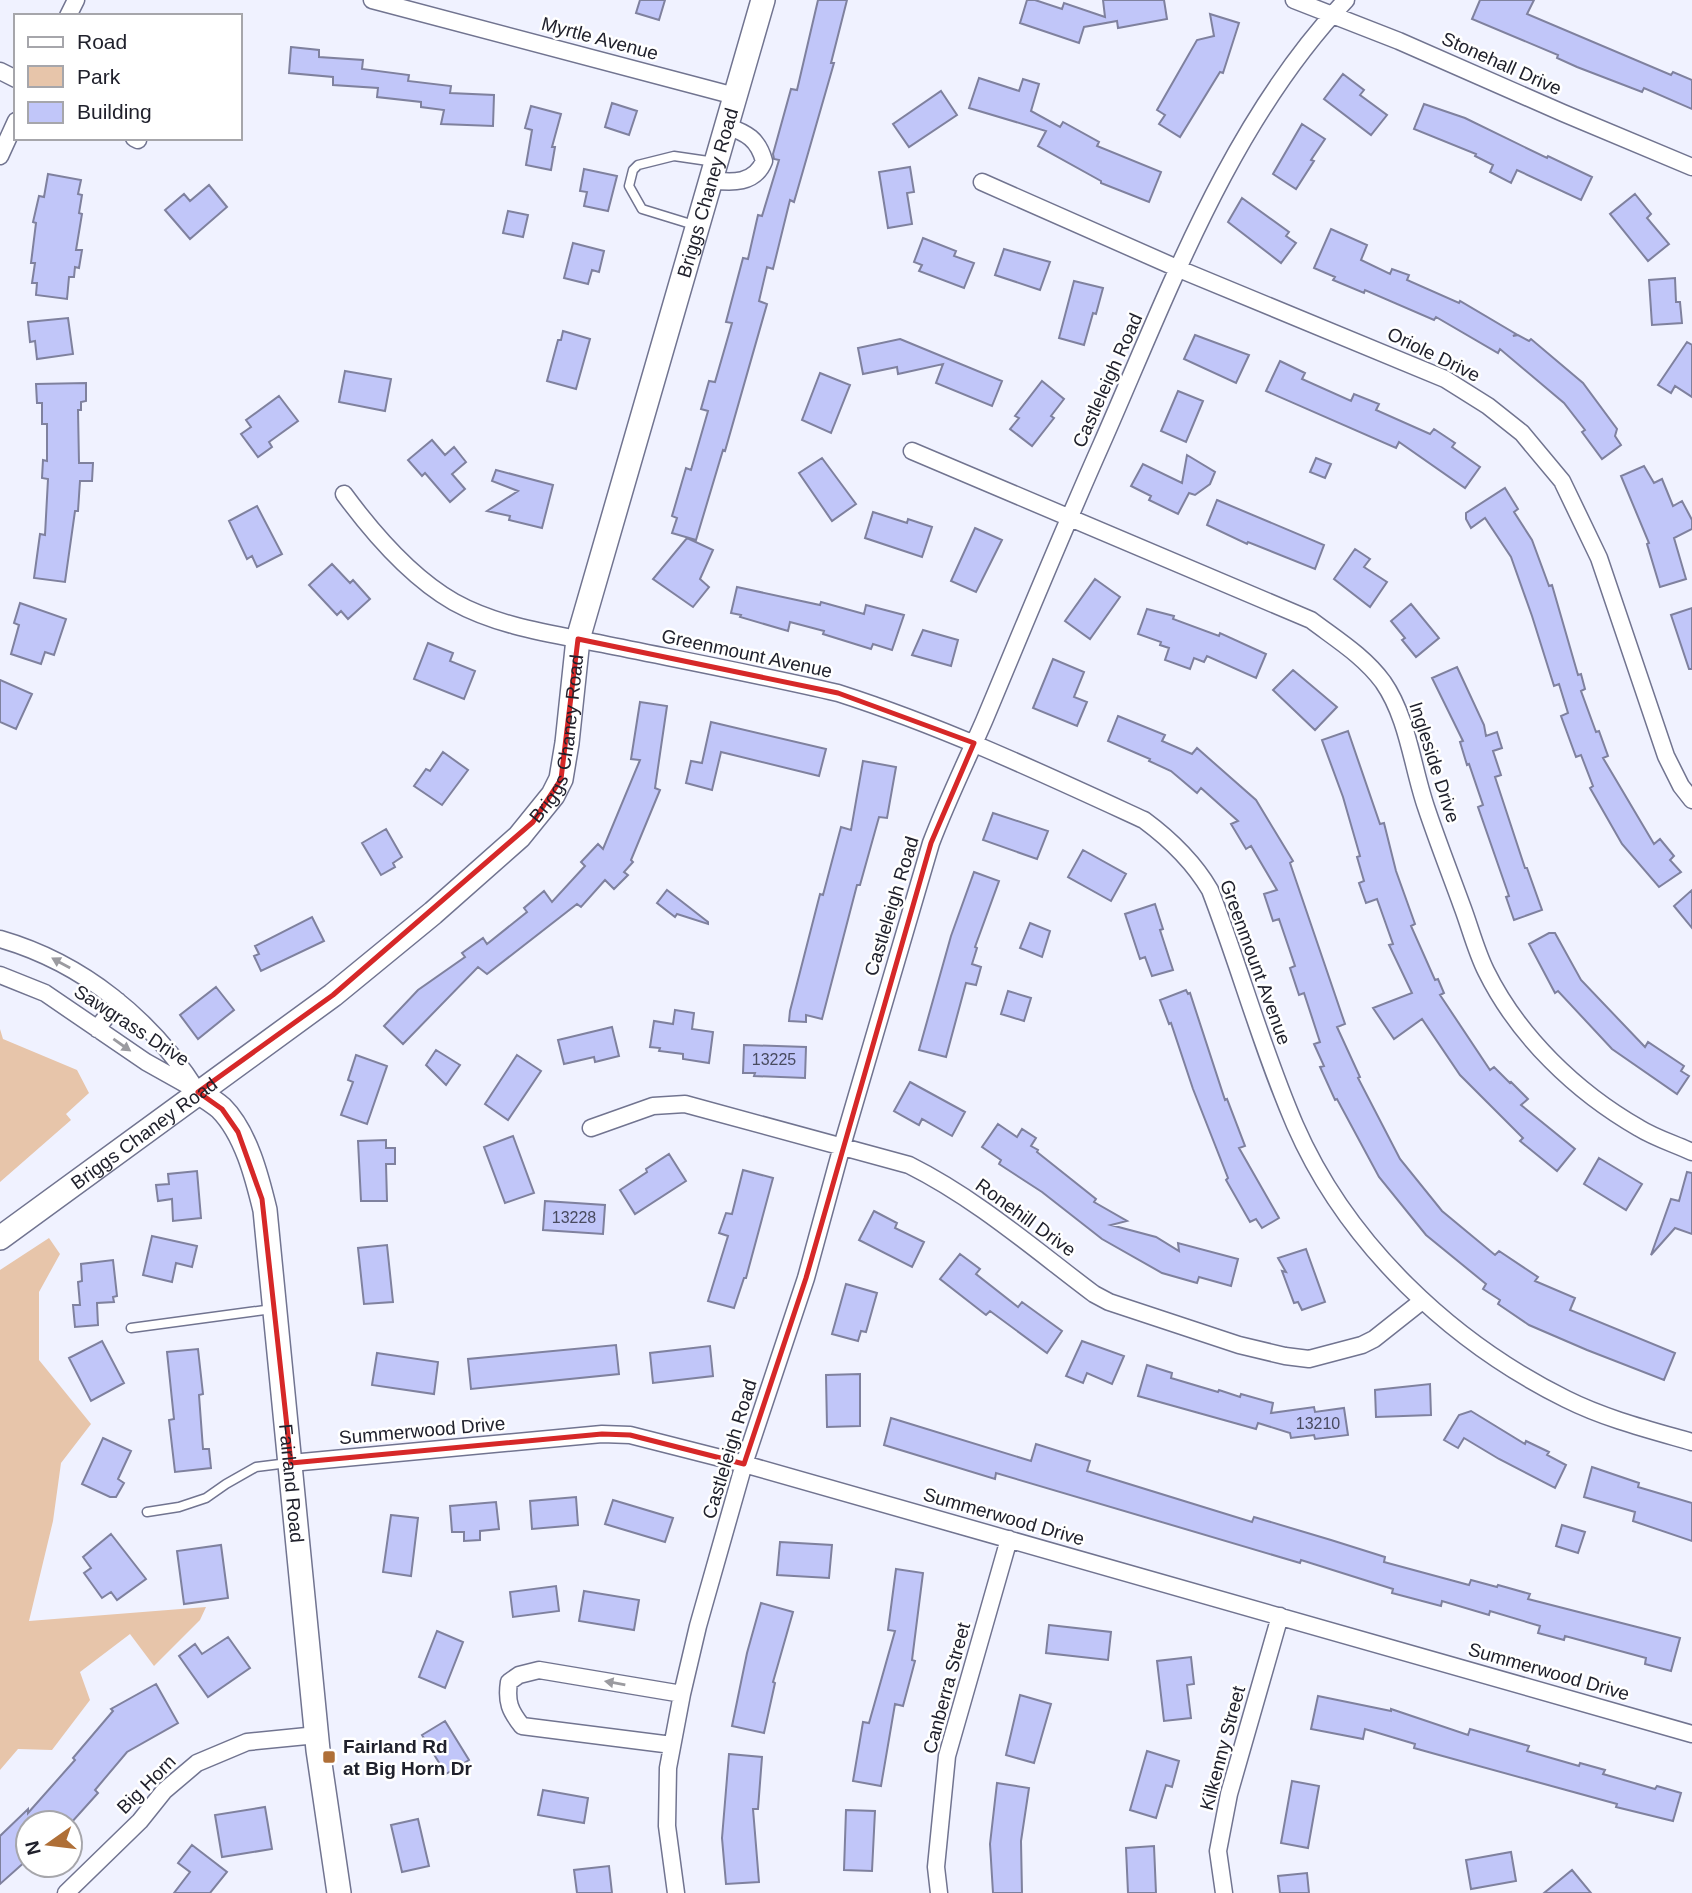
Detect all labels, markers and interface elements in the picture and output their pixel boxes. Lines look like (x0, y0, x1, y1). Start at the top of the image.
street label: Myrtle Avenue (539, 13, 661, 64)
legend (14, 14, 242, 140)
street label: Stonehall Drive (1439, 28, 1565, 99)
text: Road (77, 30, 127, 53)
text: Park (77, 65, 121, 88)
text: Building (77, 100, 152, 123)
street label: Briggs Chaney Road (673, 106, 742, 280)
street label: Castleleigh Road (1068, 310, 1146, 451)
street label: Oriole Drive (1384, 323, 1483, 386)
street label: Greenmount Avenue (660, 625, 834, 682)
street label: Briggs Chaney Road (525, 653, 587, 827)
street label: Ingleside Drive (1405, 699, 1464, 825)
street label: Castleleigh Road (860, 834, 923, 978)
street label: Greenmount Avenue (1216, 877, 1295, 1047)
one-way arrow (51, 957, 70, 969)
street label: Sawgrass Drive (70, 980, 193, 1070)
one-way arrow (113, 1038, 131, 1052)
house number: 13225 (752, 1051, 796, 1068)
street label: Briggs Chaney Road (67, 1073, 221, 1194)
street label: Ronehill Drive (972, 1174, 1080, 1261)
house number: 13228 (552, 1209, 596, 1226)
street label: Castleleigh Road (698, 1377, 761, 1521)
street label: Summerwood Drive (338, 1413, 506, 1448)
house number: 13210 (1296, 1415, 1340, 1432)
street label: Fairland Road (275, 1423, 308, 1544)
street label: Summerwood Drive (921, 1483, 1087, 1550)
street label: Canberra Street (919, 1619, 974, 1756)
street label: Summerwood Drive (1466, 1638, 1632, 1705)
one-way arrow (603, 1677, 625, 1688)
street label: Kilkenny Street (1196, 1683, 1249, 1813)
place label: Fairland Rd at Big Horn Dr (343, 1736, 472, 1779)
marker: Fairland Rd at Big Horn Dr (321, 1749, 337, 1765)
street label: Big Horn (113, 1751, 180, 1818)
north arrow (14, 1809, 84, 1879)
text: N (21, 1839, 45, 1857)

